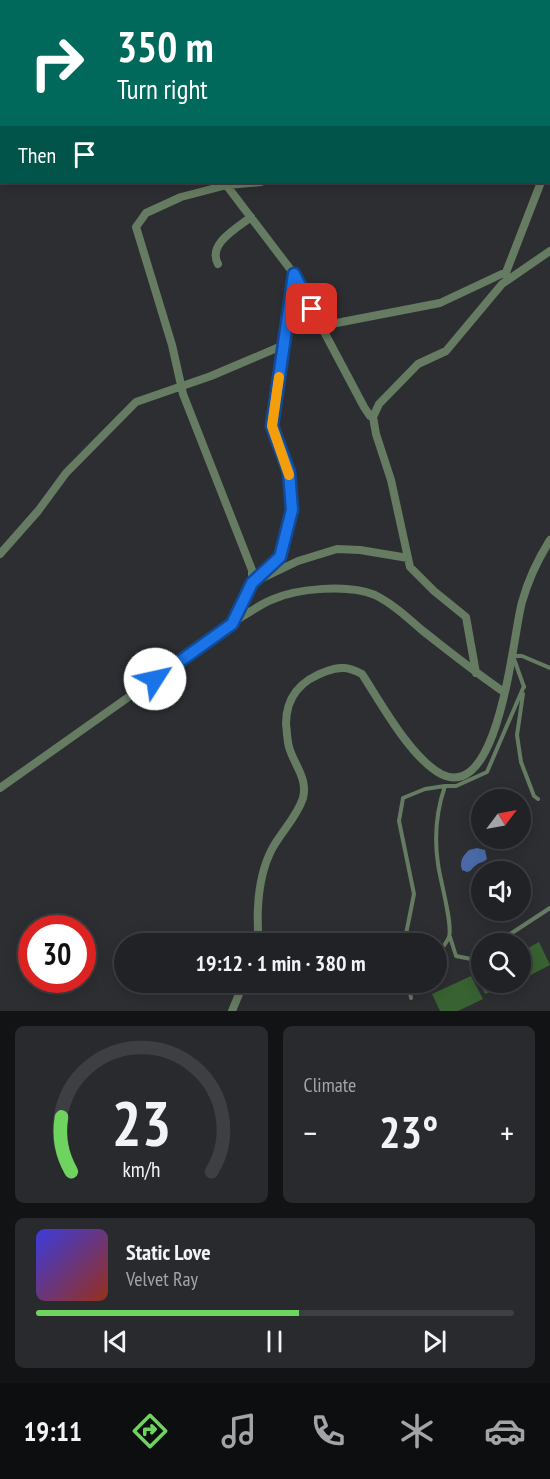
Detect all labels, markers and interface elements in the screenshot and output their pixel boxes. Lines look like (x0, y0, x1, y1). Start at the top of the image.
text: 350 m (117, 19, 214, 74)
icon: right (18, 24, 96, 102)
text: Turn right (117, 72, 208, 106)
icon: arrive (68, 138, 101, 171)
text: Then (18, 141, 56, 169)
pin (286, 283, 337, 334)
icon: arrive (295, 292, 328, 325)
position arrow (123, 647, 187, 711)
north arrow (471, 789, 531, 849)
map controls (471, 789, 531, 993)
button: sound (471, 861, 531, 921)
speed limit sign: 30 (18, 915, 96, 993)
button: search (471, 933, 531, 993)
text: 19:12 · 1 min · 380 m (195, 949, 366, 977)
text: Climate (304, 1072, 356, 1098)
text: 23 (111, 1082, 171, 1163)
text: 23° (379, 1102, 438, 1160)
text: − (304, 1111, 317, 1154)
text: + (500, 1111, 514, 1154)
text: km/h (122, 1155, 160, 1183)
text: Static Love (126, 1238, 211, 1266)
text: Velvet Ray (126, 1266, 198, 1292)
icon: previous (99, 1325, 132, 1358)
icon: pause (258, 1325, 291, 1358)
icon: next (418, 1325, 451, 1358)
icon: directions (129, 1410, 171, 1452)
icon: music (218, 1410, 260, 1452)
icon: phone (307, 1410, 349, 1452)
icon: climate (396, 1410, 438, 1452)
icon: car (484, 1410, 526, 1452)
text: 19:11 (23, 1414, 82, 1448)

